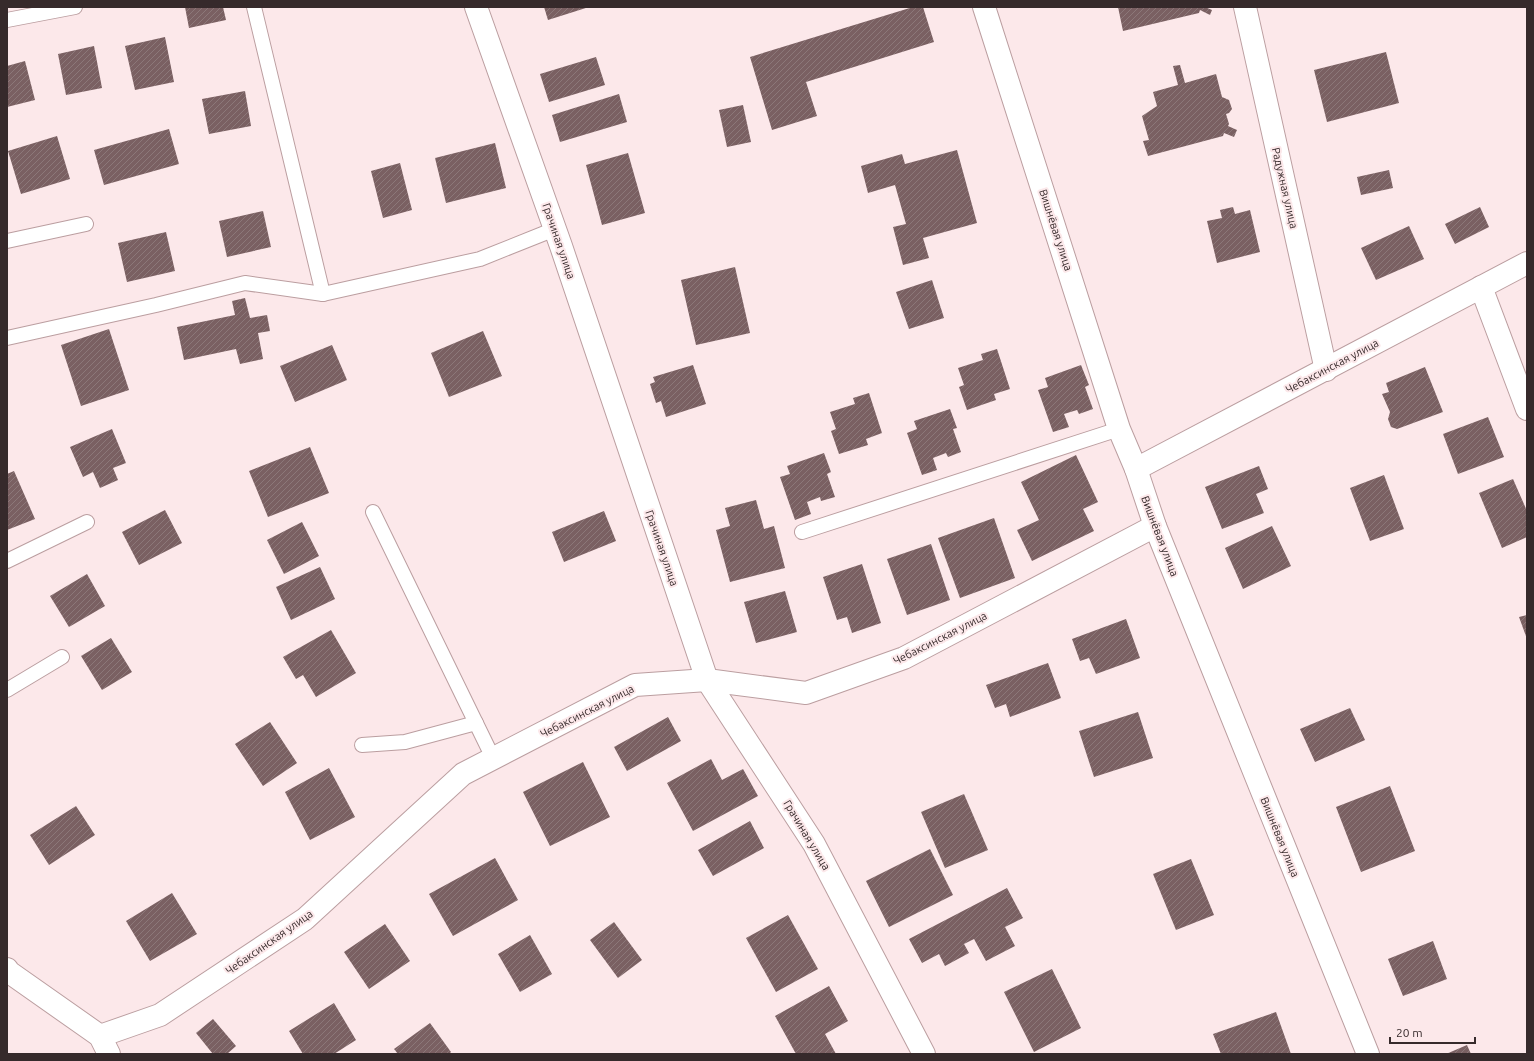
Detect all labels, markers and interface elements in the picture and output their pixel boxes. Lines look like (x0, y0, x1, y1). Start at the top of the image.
street label: Радужная улица (1270, 146, 1300, 230)
street label: Вишнёвая улица (1037, 188, 1075, 272)
street label: Грачиная улица (540, 201, 578, 281)
street label: Чебаксинская улица (1284, 336, 1380, 396)
street label: Вишнёвая улица (1139, 494, 1181, 578)
street label: Грачиная улица (643, 508, 681, 588)
street label: Чебаксинская улица (891, 609, 989, 667)
street label: Чебаксинская улица (538, 682, 636, 740)
street label: Вишнёвая улица (1258, 795, 1302, 879)
street label: Грачиная улица (781, 798, 833, 872)
street label: Чебаксинская улица (223, 907, 315, 977)
scale bar (1390, 1019, 1475, 1045)
text: 20 m (1396, 1026, 1423, 1039)

